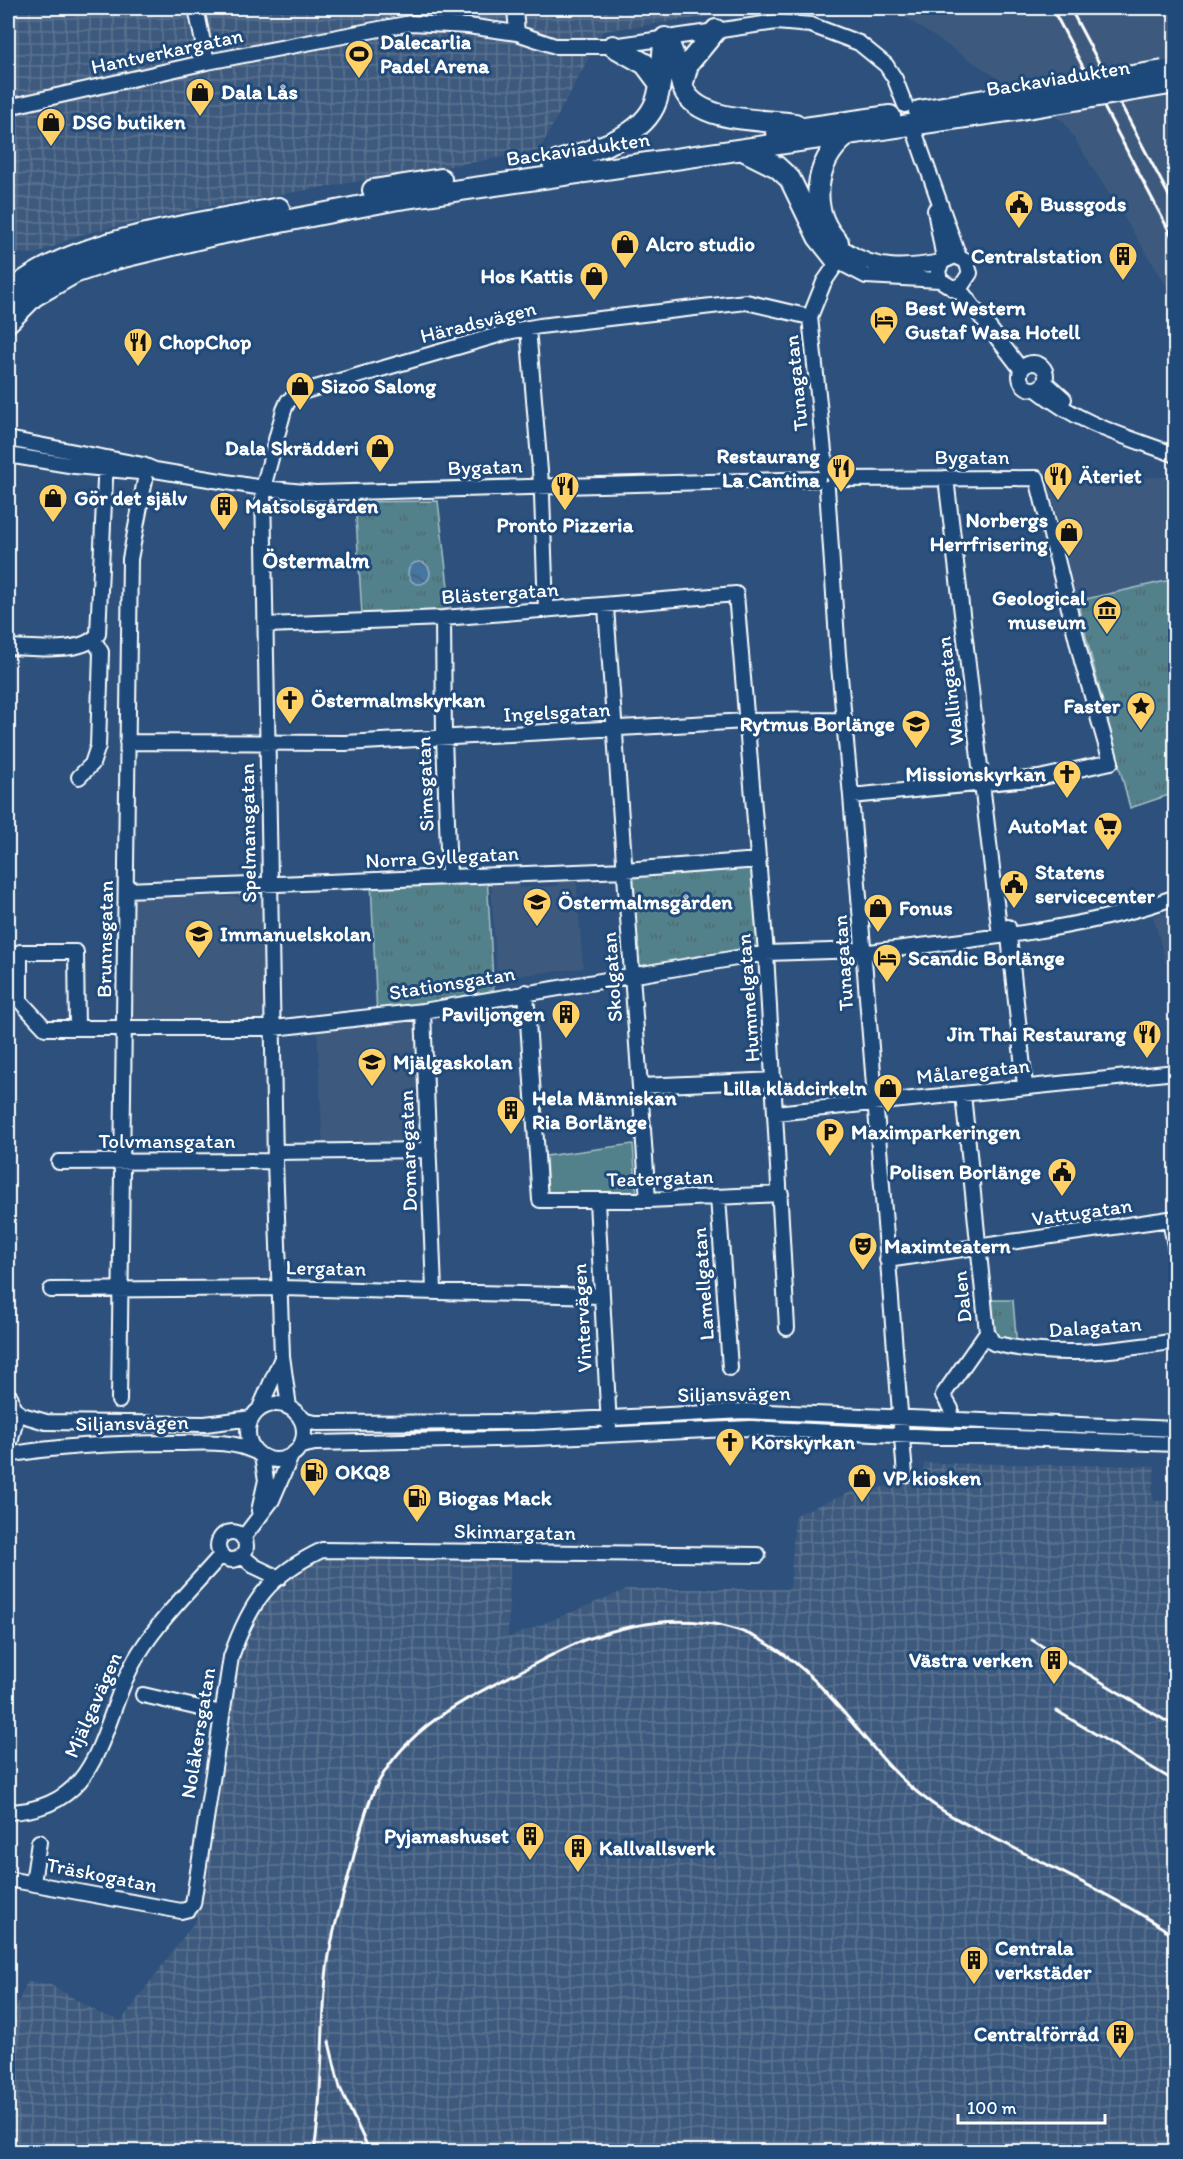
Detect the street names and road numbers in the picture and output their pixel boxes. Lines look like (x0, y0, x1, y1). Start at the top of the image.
street label: Hantverkargatan (88, 22, 245, 79)
street label: Backaviadukten (984, 54, 1132, 101)
street label: Backaviadukten (504, 126, 652, 171)
street label: Häradsvägen (417, 295, 539, 348)
street label: Tunagatan (778, 334, 813, 432)
street label: Bygatan (934, 444, 1010, 469)
street label: Bygatan (447, 453, 523, 480)
street label: Blästergatan (440, 576, 560, 609)
street label: Wallingatan (930, 635, 969, 747)
street label: Ingelsgatan (503, 696, 611, 727)
street label: Simsgatan (410, 736, 439, 832)
street label: Spelmansgatan (234, 763, 261, 903)
street label: Norra Gyllegatan (365, 840, 519, 873)
street label: Brunnsgatan (91, 880, 118, 998)
street label: Tunagatan (827, 914, 858, 1012)
street label: Skolgatan (596, 931, 627, 1023)
street label: Hummelgatan (731, 933, 764, 1063)
street label: Stationsgatan (387, 960, 517, 1005)
street label: Målaregatan (915, 1052, 1031, 1089)
street label: Domaregatan (393, 1090, 422, 1212)
street label: Tolvmansgatan (98, 1128, 236, 1153)
street label: Teatergatan (606, 1163, 714, 1192)
street label: Vattugatan (1030, 1192, 1134, 1231)
street label: Lamellgatan (686, 1226, 719, 1341)
street label: Lergatan (285, 1254, 367, 1281)
street label: Vintervägen (566, 1263, 597, 1373)
street label: Dalen (946, 1270, 977, 1324)
street label: Dalagatan (1048, 1311, 1143, 1342)
street label: Siljansvägen (677, 1380, 791, 1407)
street label: Siljansvägen (75, 1409, 189, 1436)
street label: Skinnargatan (454, 1518, 576, 1545)
street label: Mjälgavägen (58, 1648, 127, 1762)
street label: Nolåkersgatan (175, 1665, 220, 1800)
street label: Träskogatan (45, 1852, 160, 1898)

